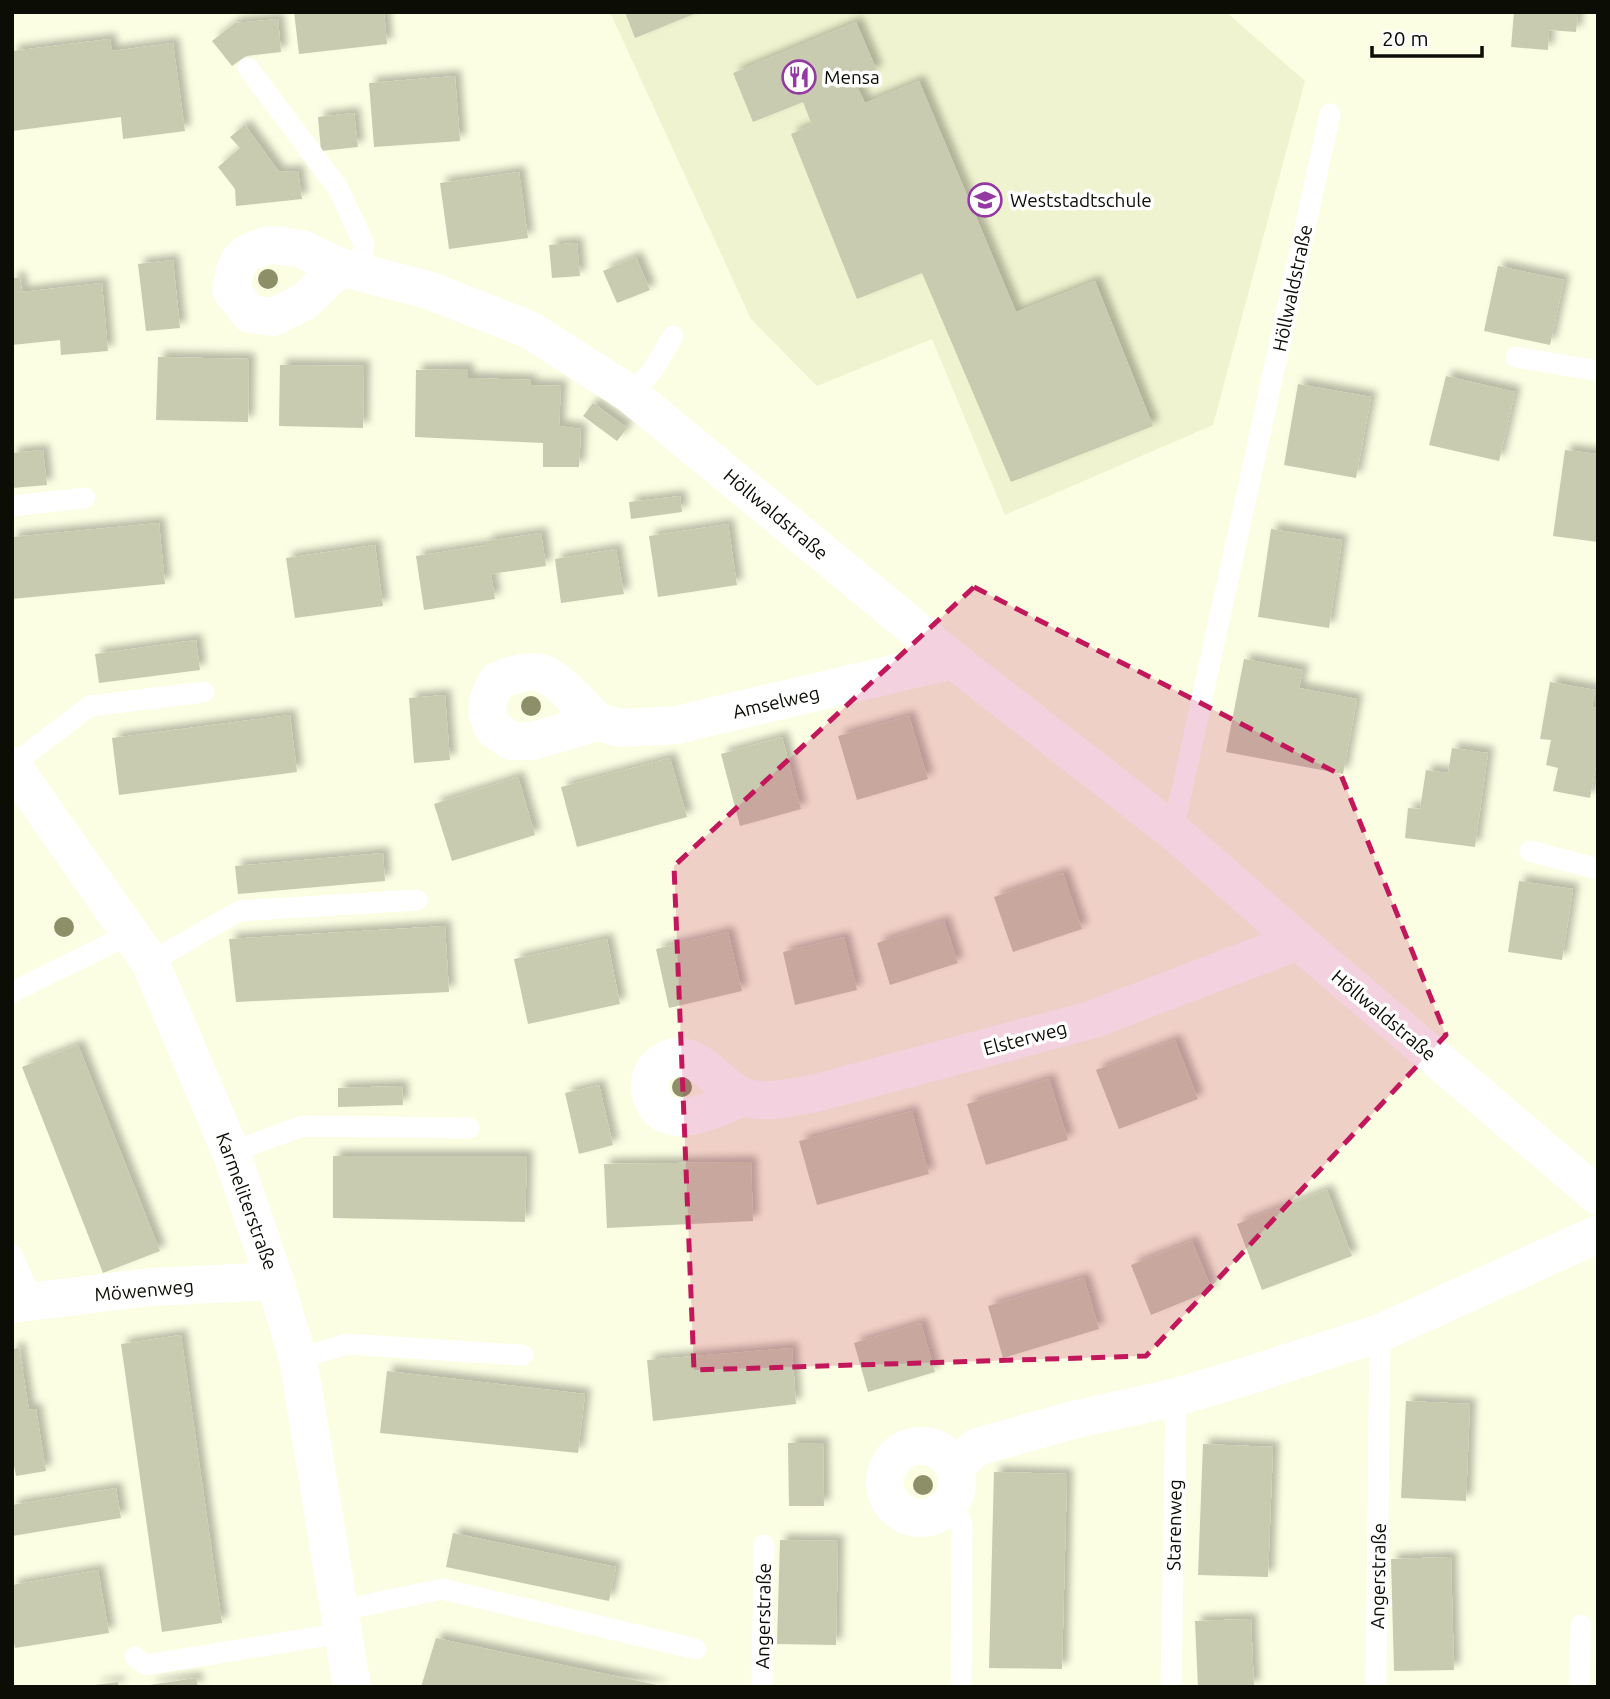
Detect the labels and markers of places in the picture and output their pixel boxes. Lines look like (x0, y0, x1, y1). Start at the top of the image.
restaurant icon: Mensa (780, 58, 818, 96)
place label: Mensa (824, 66, 880, 88)
school or university icon: Weststadtschule (966, 181, 1004, 219)
place label: Weststadtschule (1010, 189, 1152, 211)

